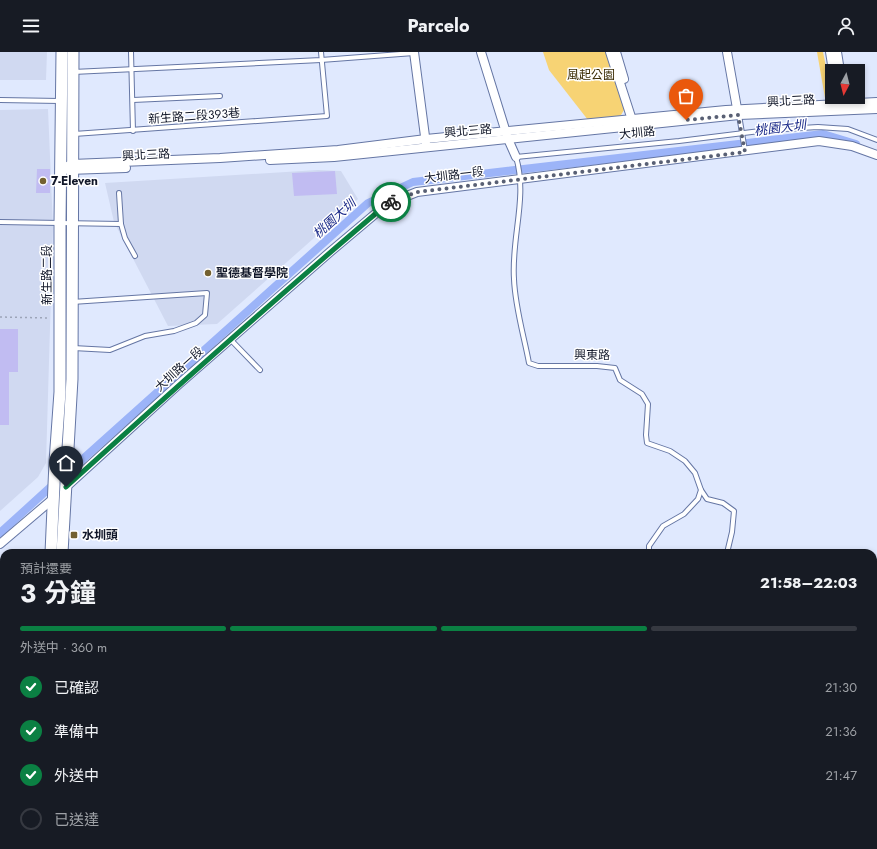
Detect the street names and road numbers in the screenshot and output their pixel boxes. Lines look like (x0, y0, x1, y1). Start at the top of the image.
street label: 興北三路 (767, 91, 815, 111)
street label: 新生路二段393巷 (147, 104, 241, 128)
street label: 興北三路 (443, 120, 493, 142)
street label: 大圳路 (618, 122, 656, 144)
street label: 興北三路 (122, 145, 170, 165)
street label: 大圳路一段 (423, 162, 485, 188)
street label: 新生路二段 (38, 245, 56, 305)
street label: 大圳路一段 (151, 342, 207, 396)
street label: 興東路 (574, 346, 610, 364)

